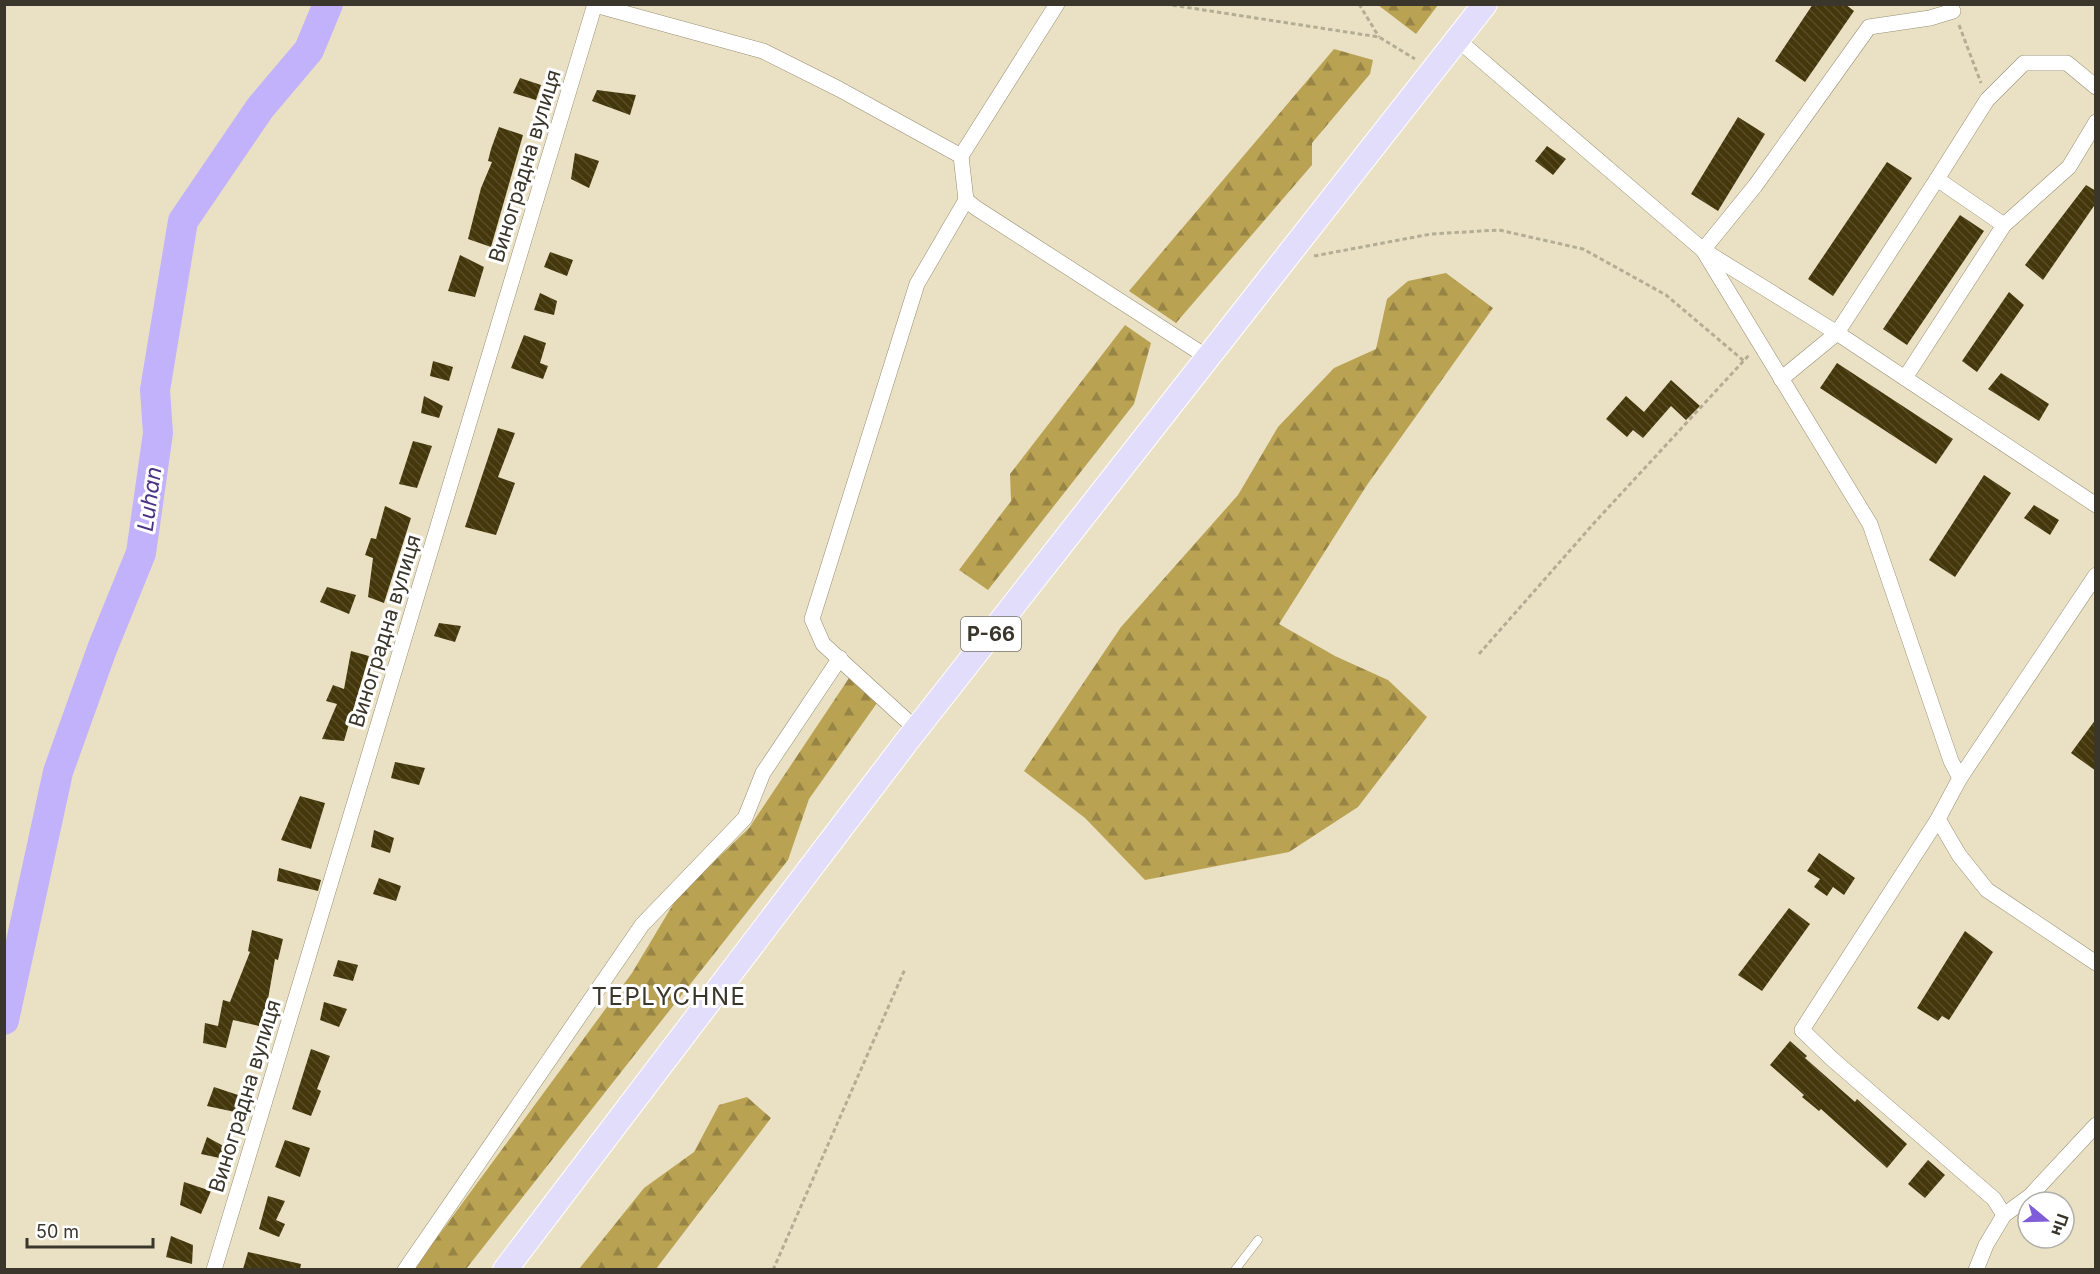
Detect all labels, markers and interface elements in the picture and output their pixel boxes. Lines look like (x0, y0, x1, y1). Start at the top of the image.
street label: Виноградна вулиця (483, 66, 566, 265)
water label: Luhan (132, 465, 166, 533)
street label: Виноградна вулиця (343, 531, 426, 730)
road number: Р-66 (961, 617, 1021, 651)
district label: TEPLYCHNE (592, 982, 746, 1011)
street label: Виноградна вулиця (203, 996, 286, 1195)
north arrow (2016, 1190, 2076, 1250)
scale bar (27, 1211, 153, 1249)
text: Пн (2047, 1211, 2073, 1239)
text: 50 m (36, 1221, 79, 1242)

